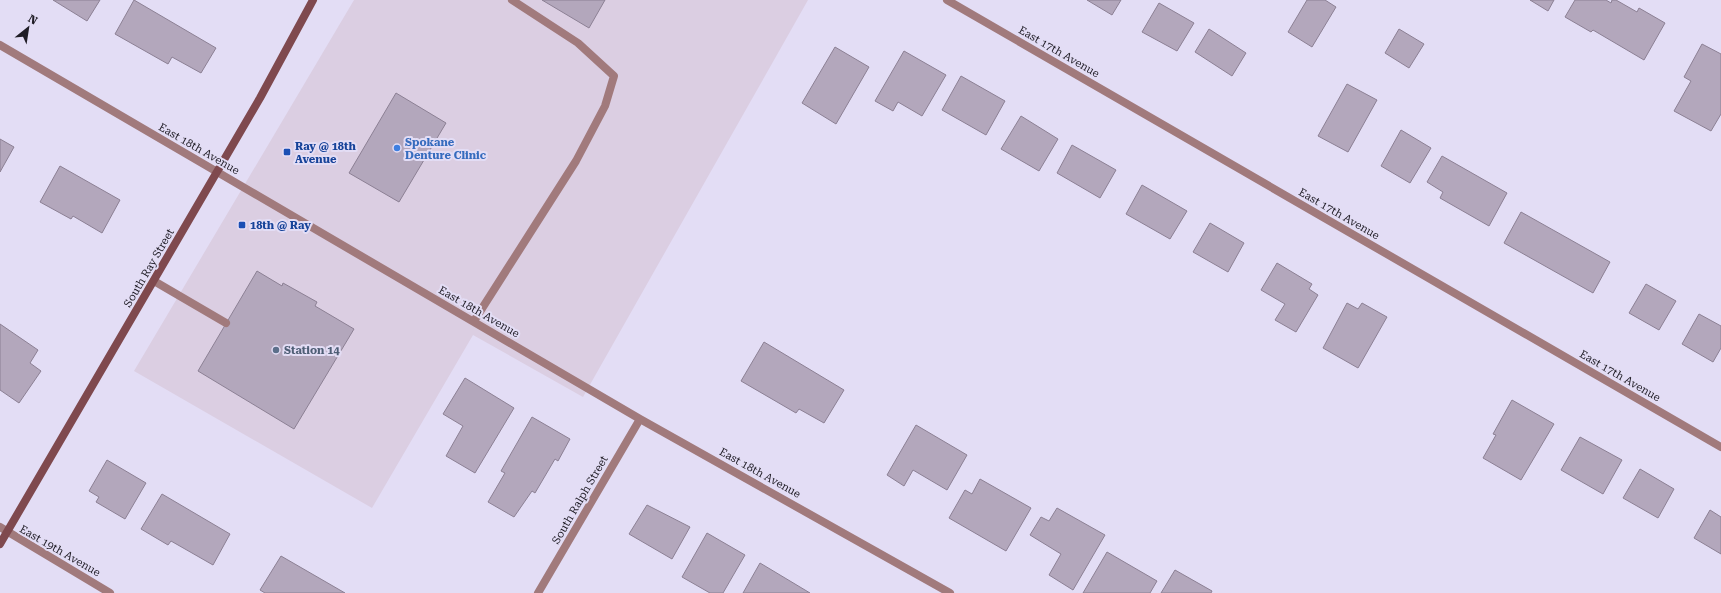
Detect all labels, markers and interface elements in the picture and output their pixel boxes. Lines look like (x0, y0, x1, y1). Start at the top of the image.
north arrow (8, 8, 48, 48)
text: N (26, 12, 40, 28)
street label: East 17th Avenue (1016, 24, 1102, 80)
street label: East 18th Avenue (156, 121, 242, 177)
place label: Spokane Denture Clinic (405, 136, 487, 162)
place label: Ray @ 18th Avenue (295, 140, 356, 166)
marker: Spokane Denture Clinic (392, 143, 402, 153)
marker: Ray @ 18th Avenue (282, 147, 292, 157)
street label: East 17th Avenue (1296, 186, 1382, 242)
place label: 18th @ Ray (250, 219, 311, 232)
marker: 18th @ Ray (237, 220, 247, 230)
street label: South Ray Street (121, 226, 177, 310)
street label: East 18th Avenue (436, 284, 522, 340)
place label: Station 14 (284, 344, 340, 357)
marker: Station 14 (271, 345, 281, 355)
street label: East 17th Avenue (1577, 348, 1663, 404)
street label: East 18th Avenue (717, 445, 803, 501)
street label: South Ralph Street (549, 453, 611, 547)
street label: East 19th Avenue (17, 523, 103, 579)

